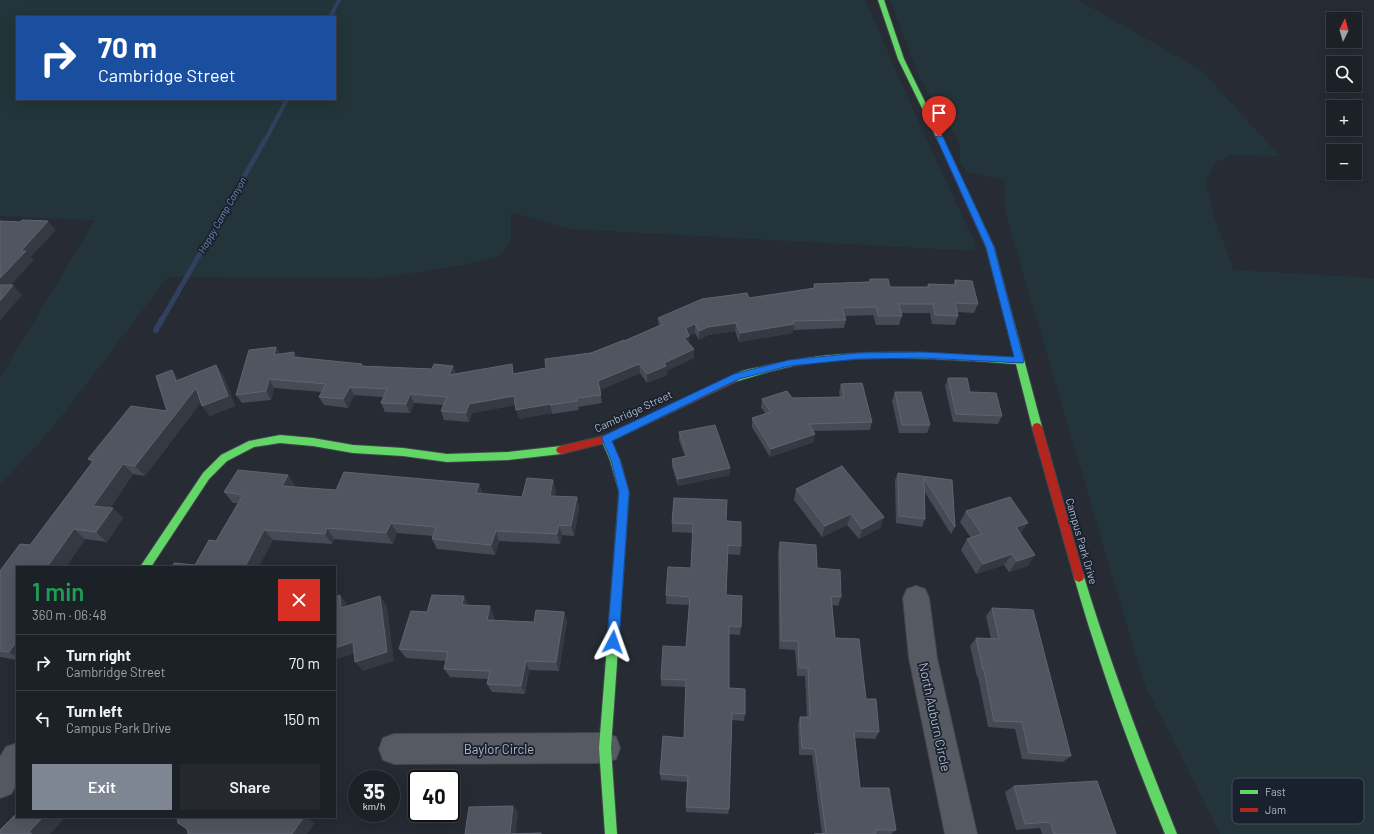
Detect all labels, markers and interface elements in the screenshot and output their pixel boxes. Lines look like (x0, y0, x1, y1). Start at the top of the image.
north arrow (1326, 12, 1362, 48)
map controls (1326, 12, 1362, 180)
text: 70 m (98, 30, 157, 64)
icon: right (32, 32, 84, 84)
button: search (1326, 56, 1362, 92)
text: Cambridge Street (98, 64, 236, 86)
pin (922, 96, 956, 137)
button: + (1326, 100, 1362, 136)
icon: arrive (928, 102, 950, 124)
button: − (1326, 144, 1362, 180)
water label: Happy Camp Canyon (195, 175, 249, 255)
street label: Cambridge Street (592, 387, 674, 435)
street label: Campus Park Drive (1063, 496, 1101, 586)
text: 1 min (32, 577, 84, 606)
button: close (278, 579, 320, 621)
text: 360 m · 06:48 (32, 607, 106, 623)
position arrow (592, 621, 634, 663)
text: Turn right (66, 646, 131, 664)
icon: right (32, 652, 54, 674)
text: 70 m (289, 654, 320, 672)
street label: North Auburn Circle (916, 661, 954, 773)
text: Cambridge Street (66, 664, 165, 680)
text: Turn left (66, 702, 122, 720)
icon: left (32, 708, 54, 730)
text: 150 m (283, 710, 320, 728)
text: Campus Park Drive (66, 720, 171, 736)
street label: Baylor Circle (464, 741, 534, 757)
button: Exit (32, 764, 172, 810)
button: Share (180, 764, 320, 810)
speed limit sign: 40 (408, 770, 460, 822)
legend (1232, 778, 1364, 824)
text: 35 (363, 779, 385, 803)
text: Fast (1265, 785, 1286, 798)
text: km/h (363, 800, 385, 812)
text: Jam (1265, 803, 1286, 816)

